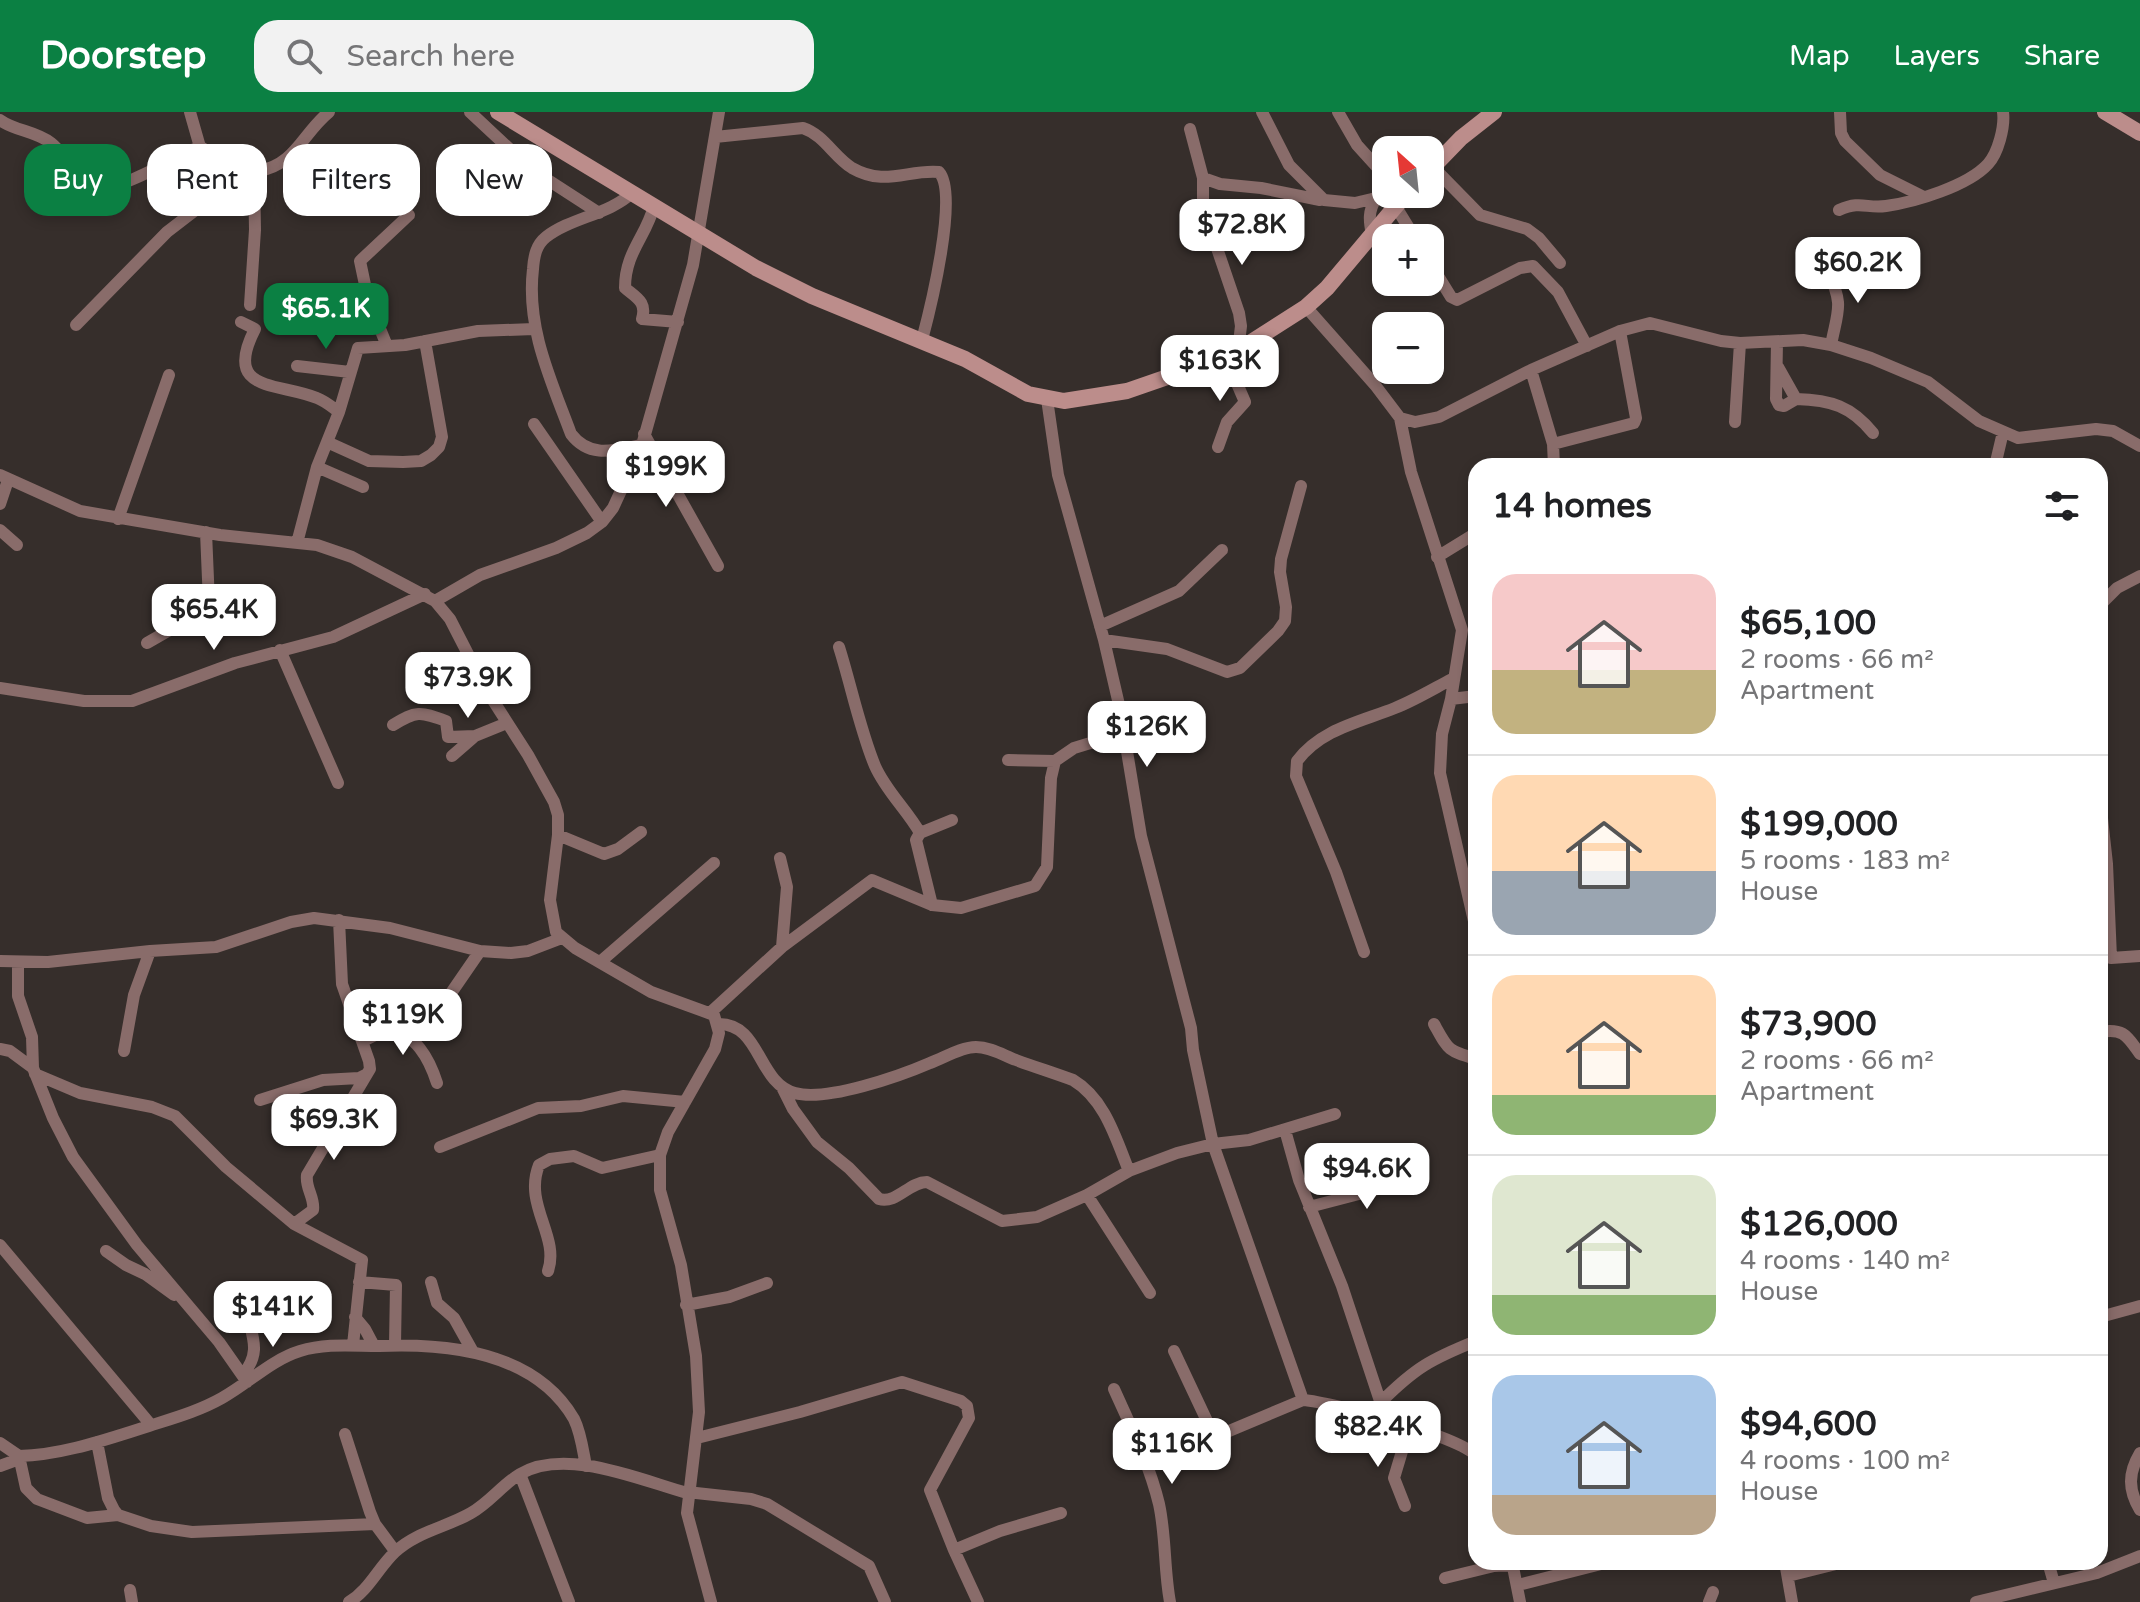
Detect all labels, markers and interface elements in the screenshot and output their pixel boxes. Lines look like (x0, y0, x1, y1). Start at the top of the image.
search box (254, 20, 814, 92)
text: Doorstep (40, 33, 206, 79)
icon: search (282, 34, 326, 78)
text: Search here (346, 38, 515, 75)
text: Map (1789, 39, 1850, 73)
text: Layers (1894, 39, 1980, 73)
text: Share (2024, 39, 2100, 73)
north arrow (1372, 136, 1444, 208)
map controls (1372, 136, 1444, 384)
chip: Buy (24, 144, 131, 216)
chip: Rent (147, 144, 267, 216)
chip: Filters (283, 144, 420, 216)
chip: New (436, 144, 552, 216)
pin: $72.8K (1177, 199, 1307, 267)
text: $72.8K (1197, 209, 1287, 240)
button: + (1372, 224, 1444, 296)
pin: $60.2K (1793, 237, 1923, 305)
text: $60.2K (1813, 247, 1903, 278)
pin: $65.1K (261, 283, 391, 351)
text: $65.1K (282, 293, 370, 324)
button: − (1372, 312, 1444, 384)
pin: $163K (1164, 335, 1276, 403)
text: $163K (1179, 345, 1261, 376)
pin: $199K (610, 441, 722, 509)
text: $199K (625, 451, 707, 482)
icon: filters (2040, 484, 2084, 528)
text: 14 homes (1492, 486, 1652, 527)
pin: $65.4K (149, 584, 279, 652)
text: $65.4K (170, 594, 258, 625)
text: $65,100 (1740, 603, 1876, 644)
icon: home (1556, 606, 1652, 702)
text: 2 rooms · 66 m² (1740, 644, 1934, 675)
pin: $73.9K (403, 652, 533, 720)
text: $73.9K (423, 662, 513, 693)
text: Apartment (1740, 675, 1874, 706)
pin: $126K (1091, 701, 1203, 769)
text: $126K (1106, 711, 1188, 742)
text: $199,000 (1740, 804, 1898, 845)
icon: home (1556, 807, 1652, 903)
text: 5 rooms · 183 m² (1740, 845, 1950, 876)
text: House (1740, 876, 1818, 907)
pin: $119K (347, 989, 459, 1057)
text: $119K (362, 999, 444, 1030)
text: $73,900 (1740, 1004, 1877, 1045)
icon: home (1556, 1007, 1652, 1103)
text: 2 rooms · 66 m² (1740, 1045, 1934, 1076)
text: Apartment (1740, 1076, 1874, 1107)
pin: $69.3K (269, 1094, 399, 1162)
text: $69.3K (289, 1104, 379, 1135)
pin: $94.6K (1302, 1143, 1432, 1211)
text: $94.6K (1322, 1153, 1412, 1184)
text: $126,000 (1740, 1204, 1898, 1245)
icon: home (1556, 1207, 1652, 1303)
text: 4 rooms · 140 m² (1740, 1245, 1950, 1276)
text: House (1740, 1276, 1818, 1307)
pin: $141K (217, 1281, 329, 1349)
text: $141K (232, 1291, 314, 1322)
pin: $82.4K (1313, 1401, 1443, 1469)
text: $94,600 (1740, 1404, 1877, 1445)
icon: home (1556, 1407, 1652, 1503)
text: $82.4K (1334, 1411, 1422, 1442)
pin: $116K (1116, 1418, 1228, 1486)
text: $116K (1131, 1428, 1213, 1459)
text: 4 rooms · 100 m² (1740, 1445, 1950, 1476)
text: House (1740, 1476, 1818, 1507)

